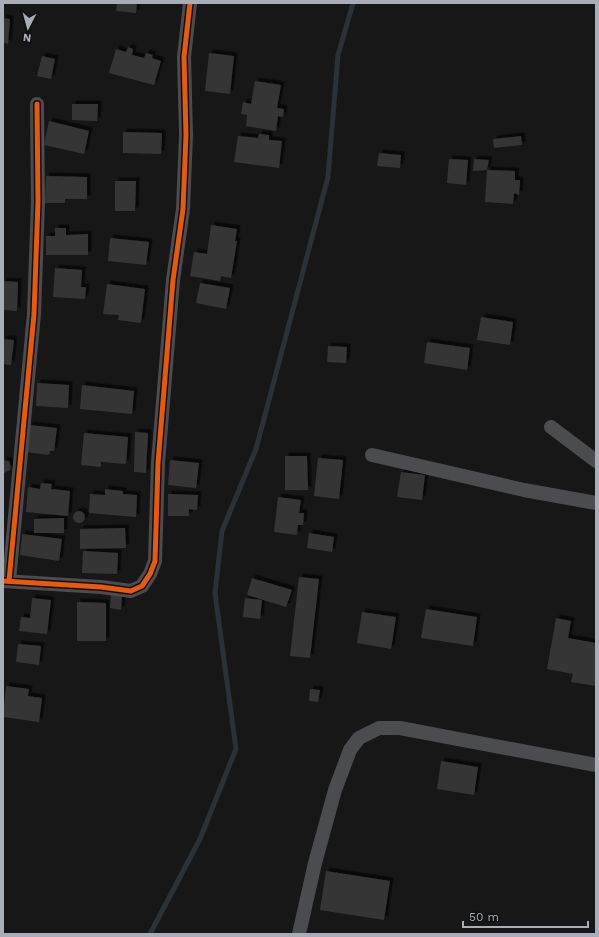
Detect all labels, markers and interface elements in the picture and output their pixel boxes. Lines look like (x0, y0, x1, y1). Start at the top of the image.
north arrow (8, 8, 48, 48)
text: N (22, 31, 32, 44)
scale bar (463, 903, 588, 929)
text: 50 m (469, 910, 499, 924)

